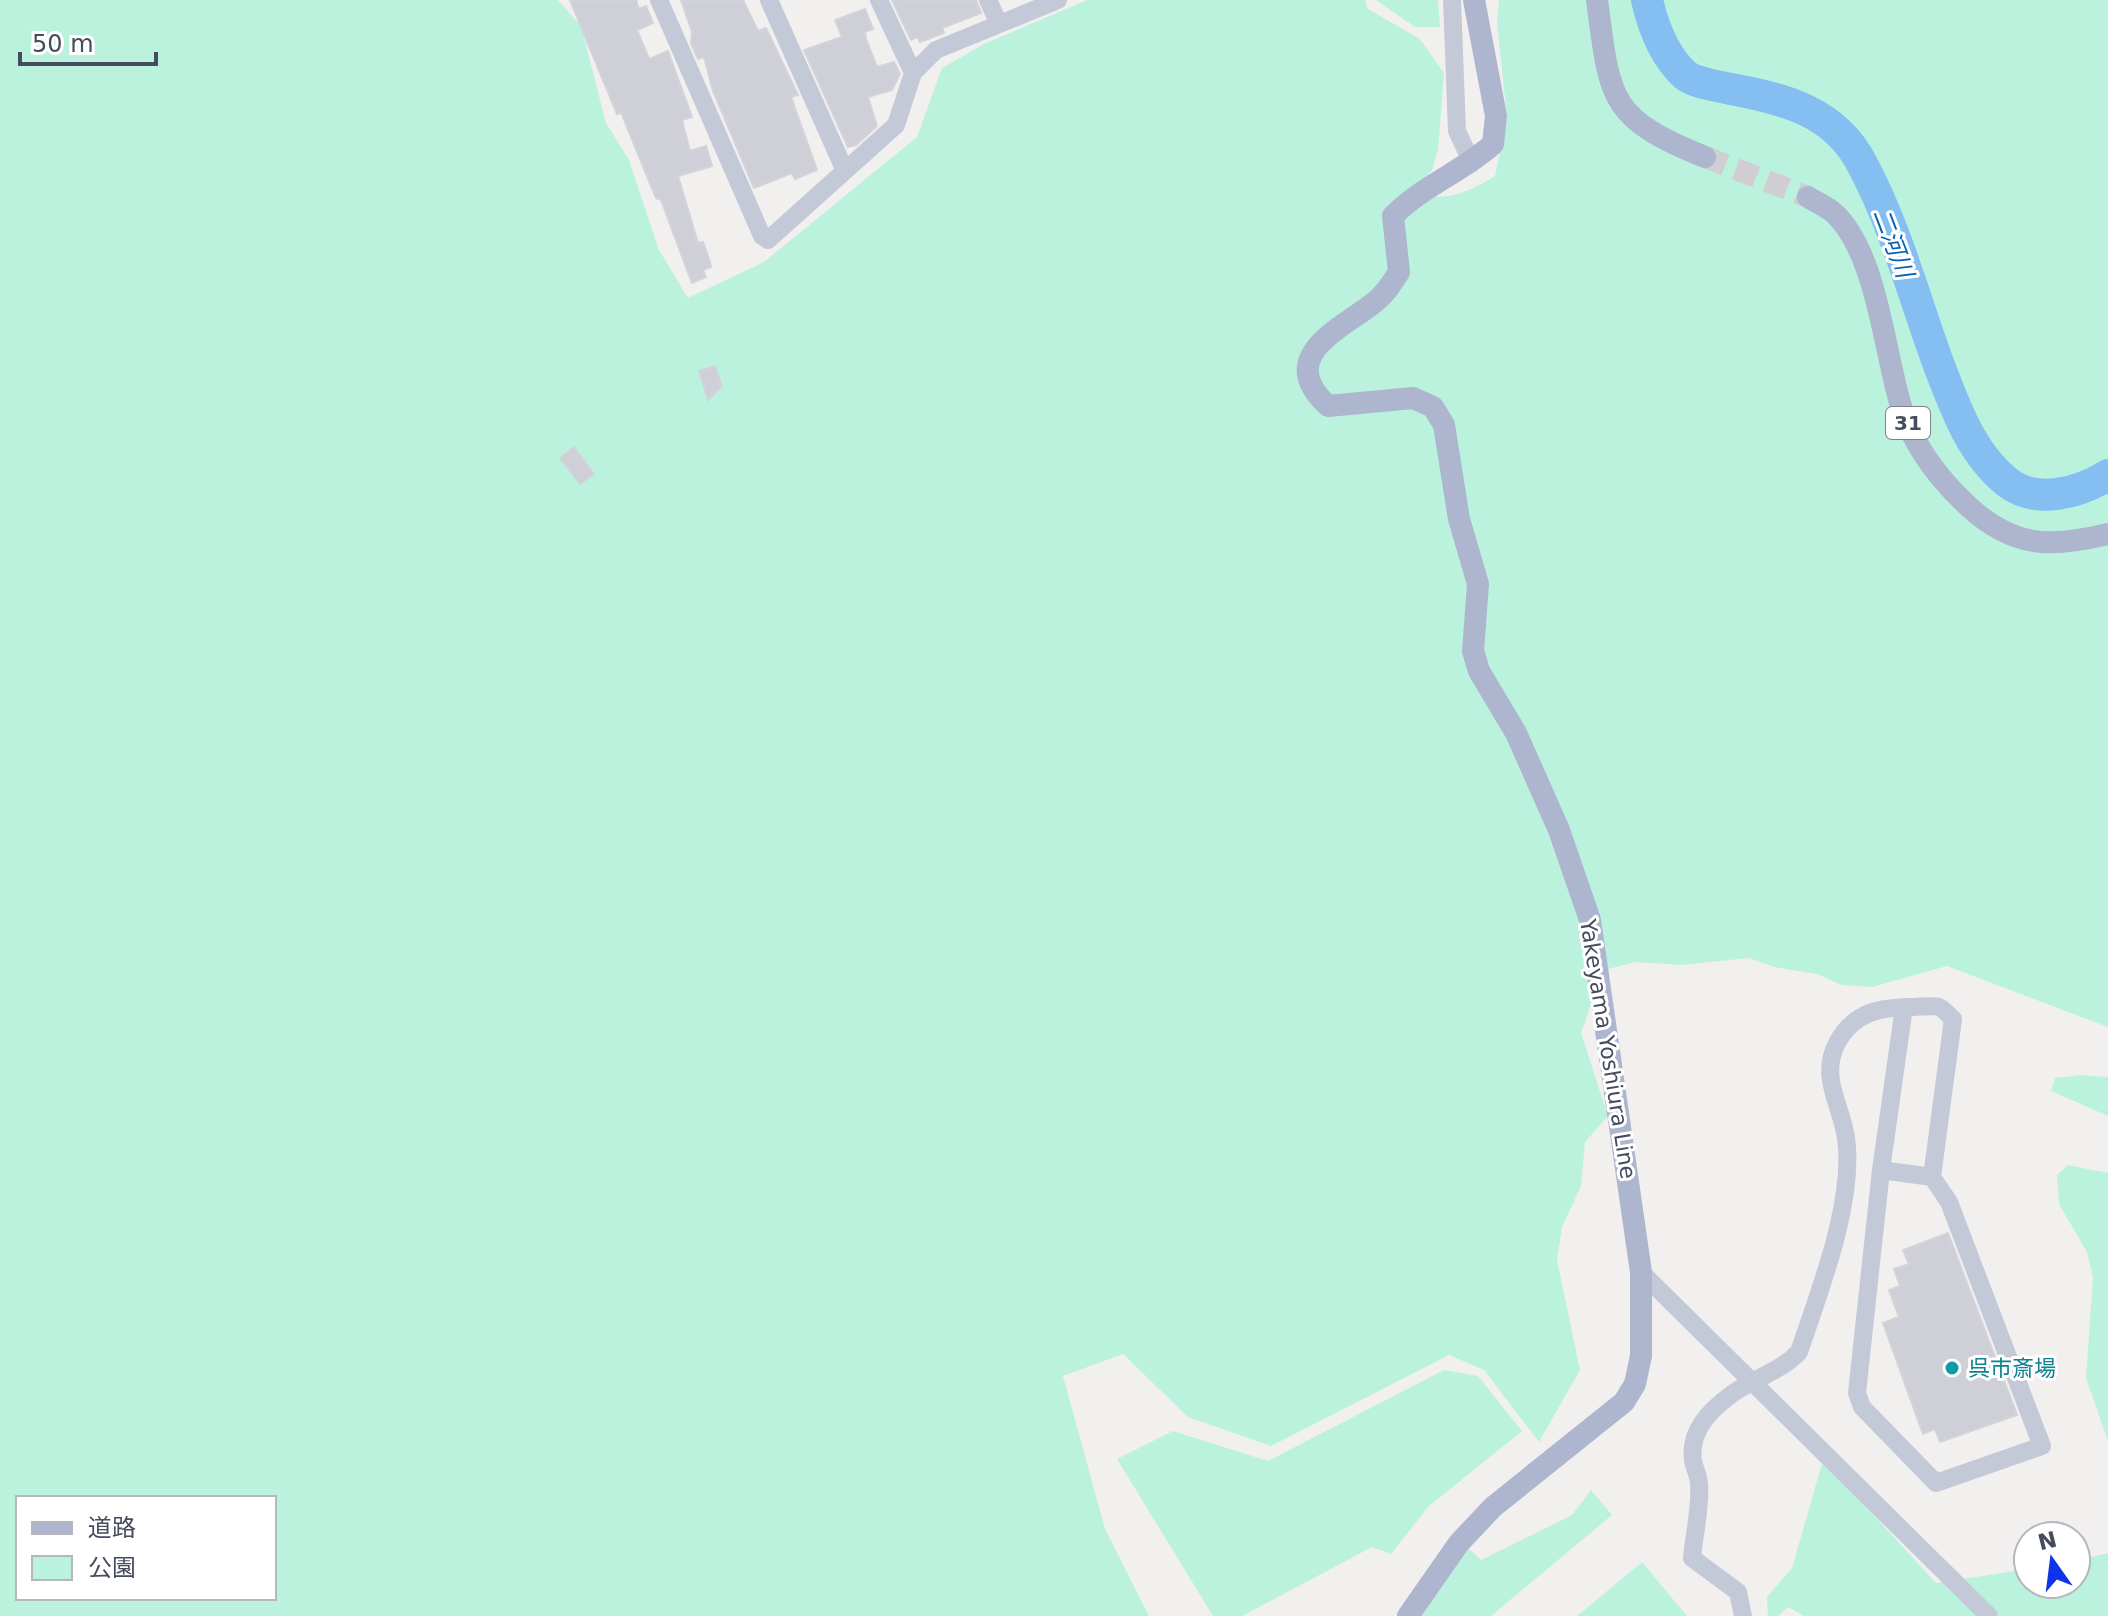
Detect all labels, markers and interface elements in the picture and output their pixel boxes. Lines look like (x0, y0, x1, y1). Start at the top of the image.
scale bar (20, 16, 156, 66)
text: 50 m (32, 30, 94, 58)
water label: 二河川 (1867, 204, 1920, 284)
road number: 31 (1886, 407, 1930, 439)
street label: Yakeyama Yoshiura Line (1575, 916, 1641, 1181)
place label: 呉市斎場 (1968, 1356, 2056, 1381)
marker: 呉市斎場 (1943, 1359, 1961, 1377)
legend (16, 1496, 276, 1600)
text: 道路 (88, 1514, 136, 1542)
north arrow (2012, 1520, 2092, 1600)
text: N (2035, 1527, 2059, 1555)
text: 公園 (88, 1554, 136, 1582)

